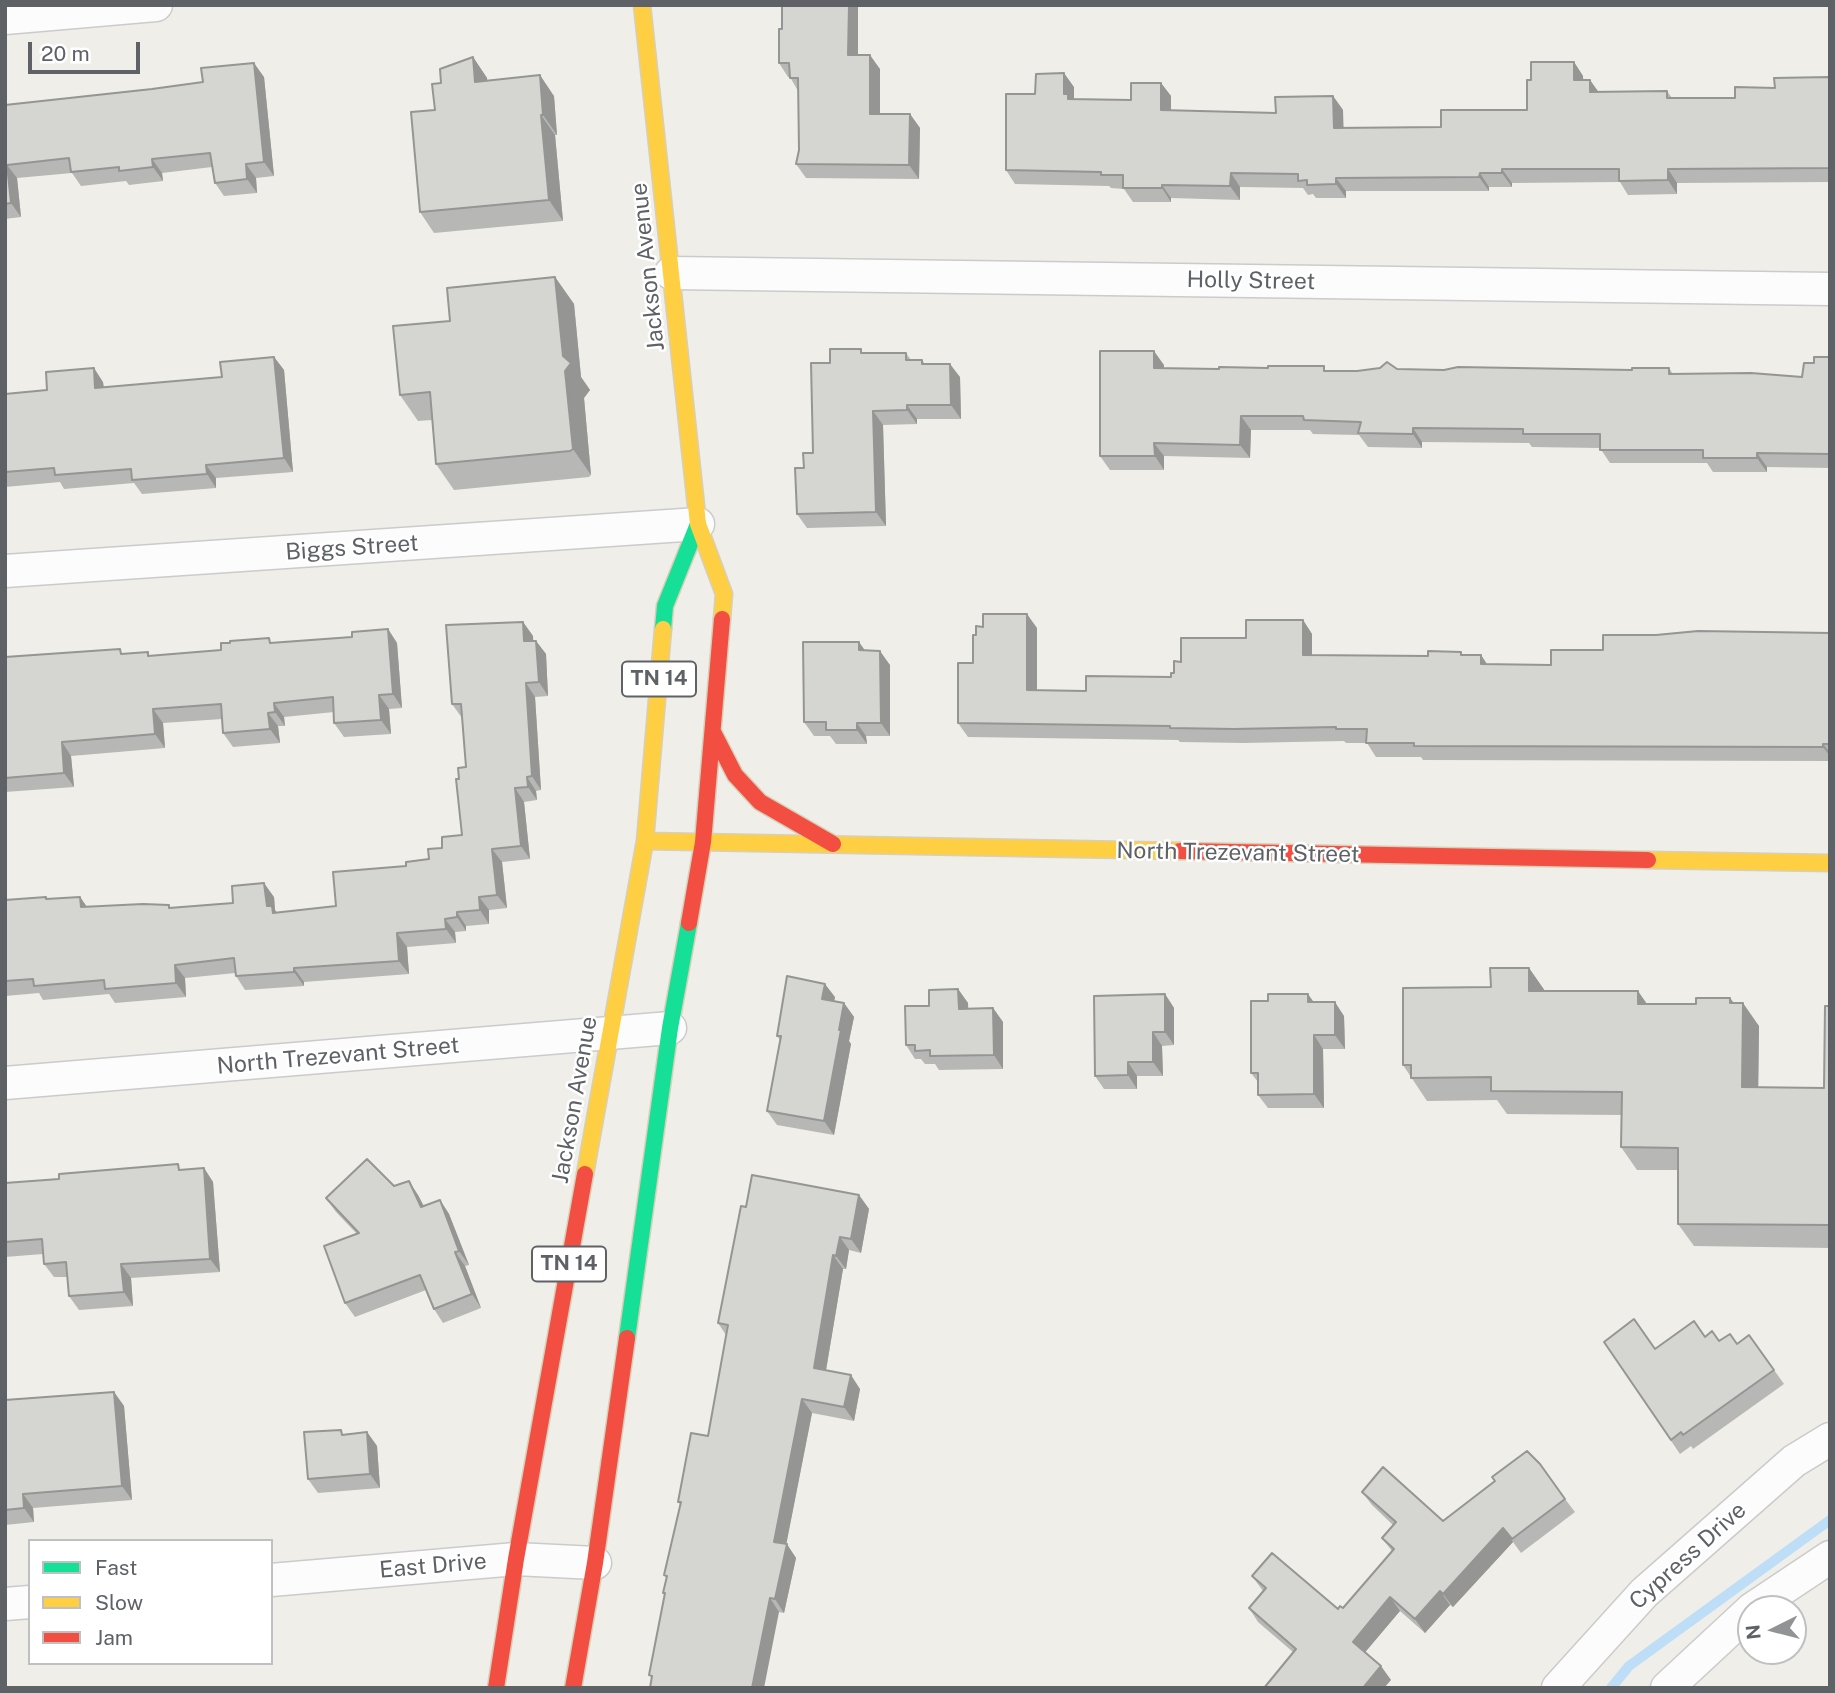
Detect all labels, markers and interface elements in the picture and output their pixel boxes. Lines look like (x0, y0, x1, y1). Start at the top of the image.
scale bar (32, 28, 144, 72)
text: 20 m (41, 41, 90, 66)
street label: Jackson Avenue (625, 181, 671, 353)
street label: Holly Street (1186, 266, 1316, 296)
street label: Biggs Street (285, 530, 419, 566)
road number: TN 14 (622, 662, 696, 696)
street label: North Trezevant Street (1116, 837, 1360, 869)
street label: Jackson Avenue (547, 1014, 603, 1186)
street label: North Trezevant Street (216, 1032, 460, 1080)
road number: TN 14 (532, 1246, 606, 1282)
street label: Cypress Drive (1624, 1496, 1752, 1616)
legend (28, 1539, 273, 1665)
street label: East Drive (378, 1548, 488, 1584)
text: Fast (95, 1555, 137, 1580)
text: Slow (95, 1590, 143, 1615)
north arrow (1737, 1595, 1807, 1665)
text: N (1741, 1623, 1765, 1641)
text: Jam (95, 1625, 133, 1650)

